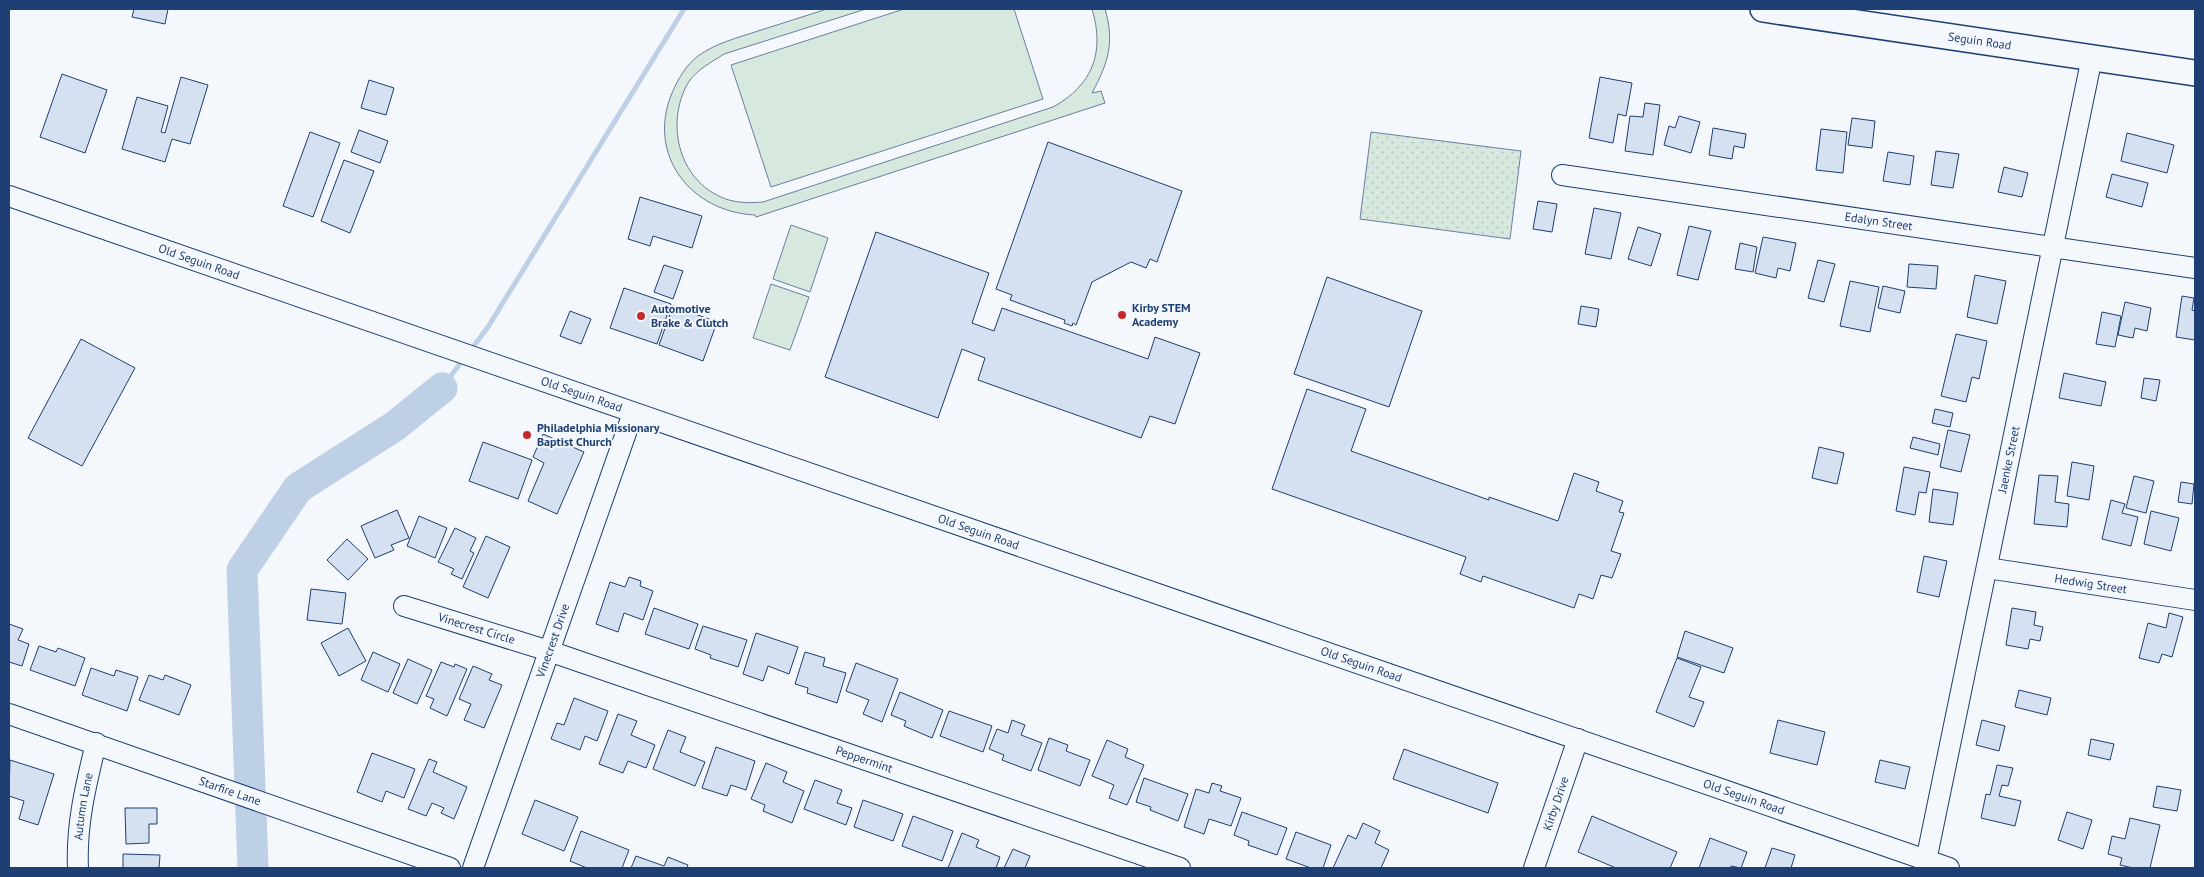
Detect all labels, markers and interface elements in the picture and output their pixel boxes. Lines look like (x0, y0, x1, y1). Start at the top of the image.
street label: Seguin Road (1947, 29, 2012, 53)
street label: Edalyn Street (1844, 209, 1914, 233)
street label: Old Seguin Road (156, 240, 242, 282)
place label: Kirby STEM Academy (1132, 300, 1191, 329)
place label: Automotive Brake & Clutch (651, 301, 728, 330)
marker: Kirby STEM Academy (1116, 309, 1128, 321)
marker: Automotive Brake & Clutch (635, 310, 647, 322)
street label: Old Seguin Road (539, 373, 624, 415)
place label: Philadelphia Missionary Baptist Church (537, 420, 660, 449)
street label: Jaenke Street (1994, 425, 2023, 495)
marker: Philadelphia Missionary Baptist Church (521, 429, 533, 441)
street label: Old Seguin Road (936, 510, 1021, 552)
street label: Hedwig Street (2054, 571, 2128, 596)
street label: Vinecrest Drive (532, 601, 572, 680)
street label: Vinecrest Circle (435, 609, 517, 647)
street label: Old Seguin Road (1319, 643, 1404, 685)
street label: Peppermint (834, 742, 895, 776)
street label: Autumn Lane (70, 771, 96, 841)
street label: Starfire Lane (197, 773, 263, 808)
street label: Kirby Drive (1539, 774, 1572, 833)
street label: Old Seguin Road (1701, 775, 1787, 817)

